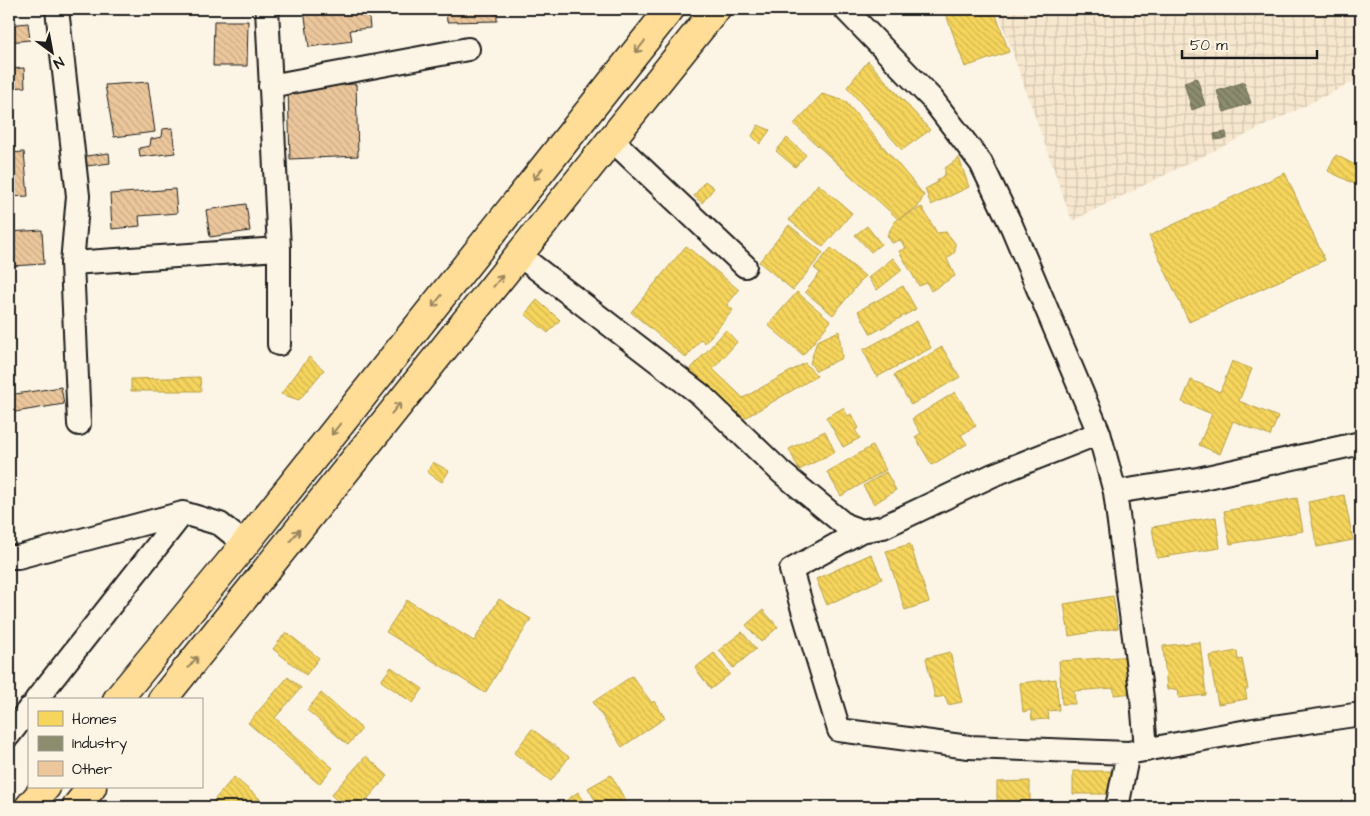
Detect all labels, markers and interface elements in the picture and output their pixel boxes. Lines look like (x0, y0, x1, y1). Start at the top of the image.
north arrow (28, 28, 78, 78)
scale bar (1182, 28, 1318, 60)
text: 50 m (1190, 35, 1228, 56)
one-way arrow (634, 40, 645, 53)
text: N (49, 51, 67, 73)
one-way arrow (533, 167, 544, 180)
one-way arrow (492, 275, 503, 288)
one-way arrow (432, 294, 443, 307)
one-way arrow (391, 402, 402, 415)
one-way arrow (331, 422, 342, 435)
one-way arrow (289, 529, 300, 542)
one-way arrow (187, 656, 198, 669)
legend (28, 698, 202, 788)
text: Homes (72, 709, 117, 730)
text: Industry (72, 733, 127, 755)
text: Other (72, 759, 112, 780)

